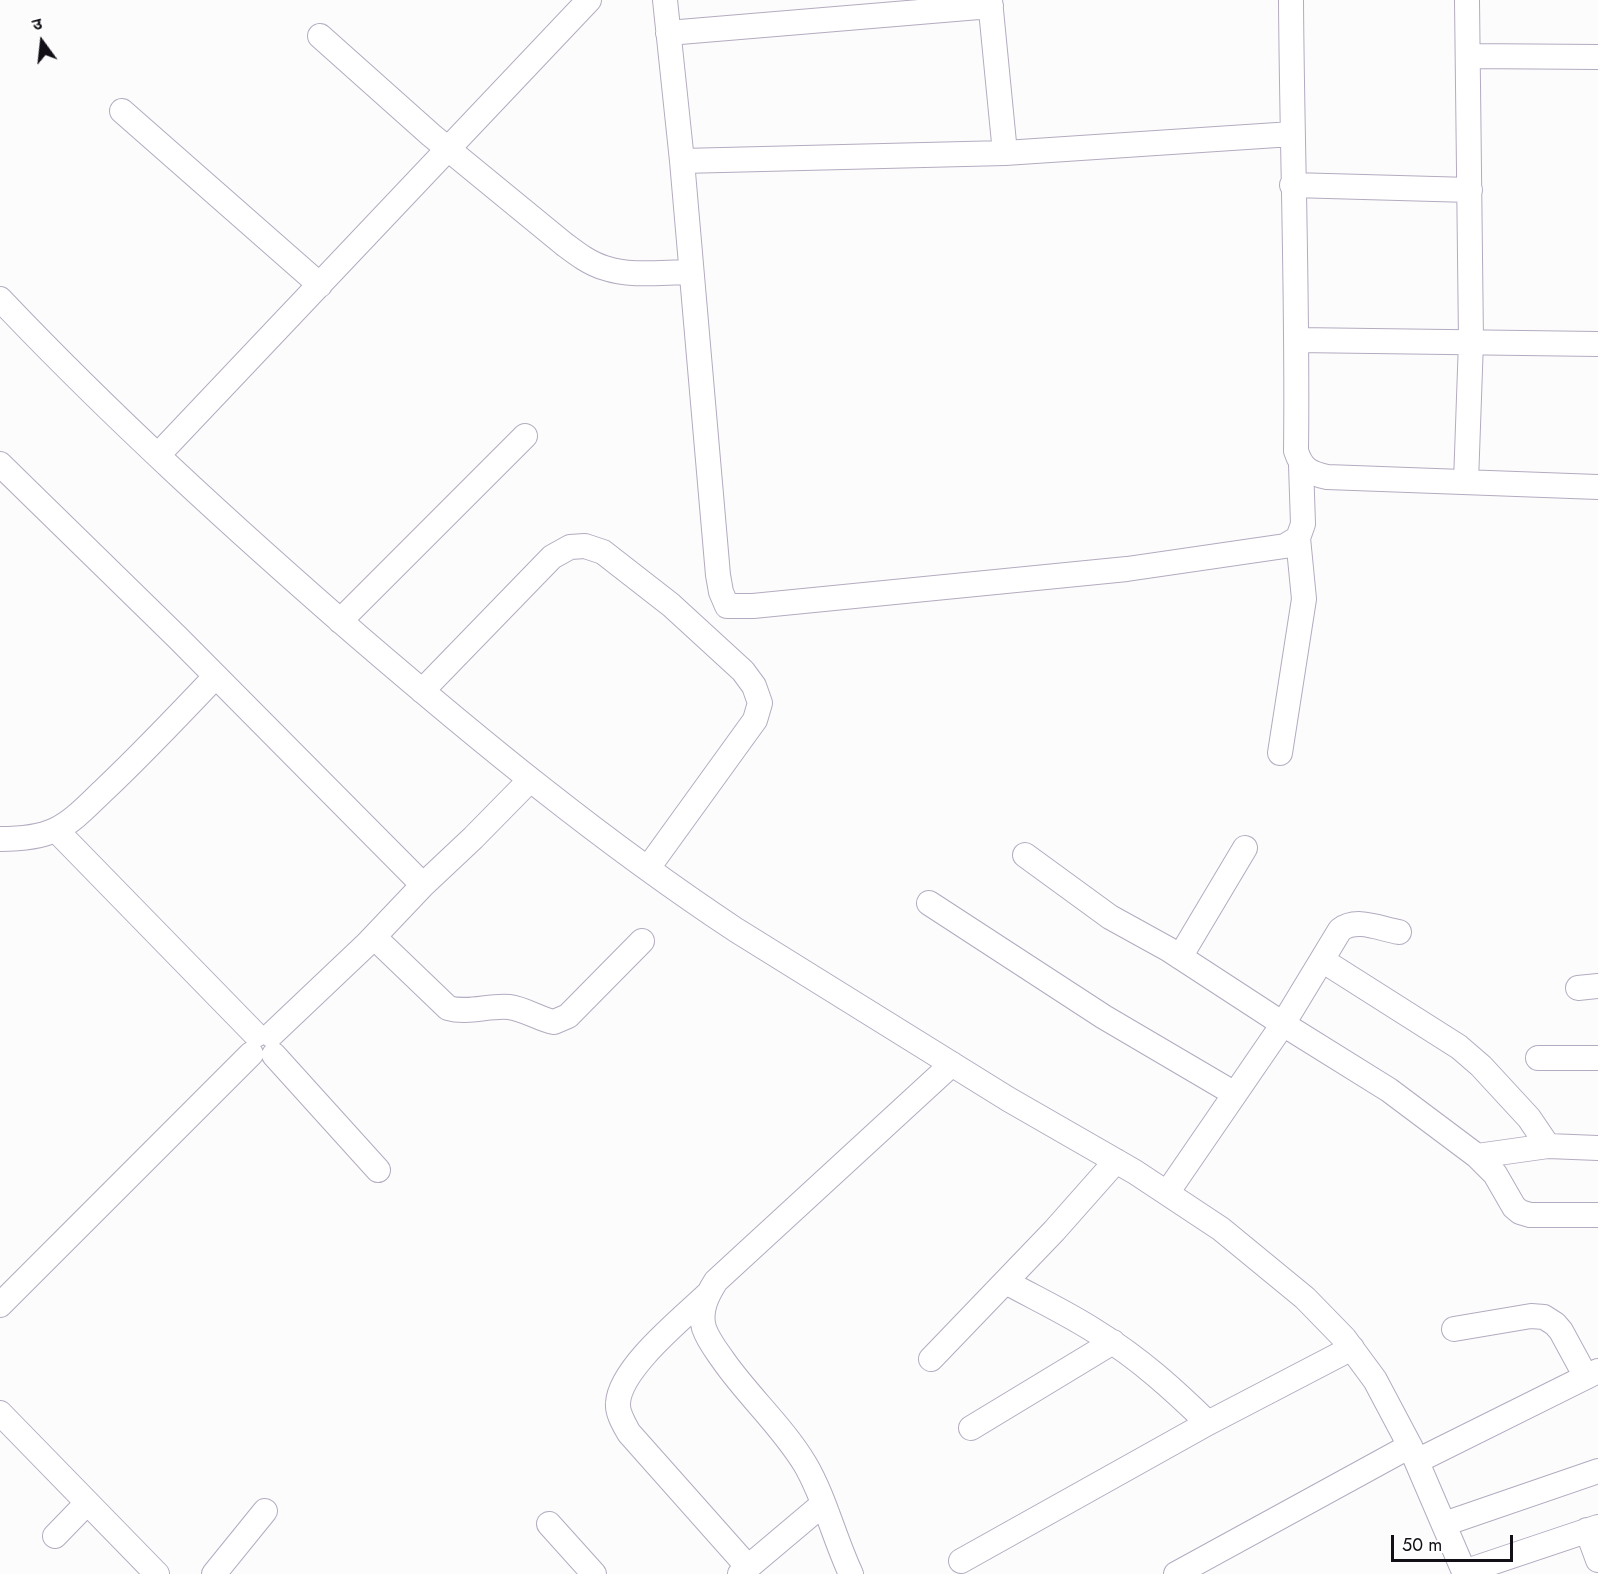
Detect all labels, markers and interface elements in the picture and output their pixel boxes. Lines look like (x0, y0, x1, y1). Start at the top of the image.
north arrow (12, 12, 72, 72)
text: उ (30, 12, 45, 36)
scale bar (1394, 1523, 1516, 1561)
text: 50 m (1402, 1532, 1442, 1558)

